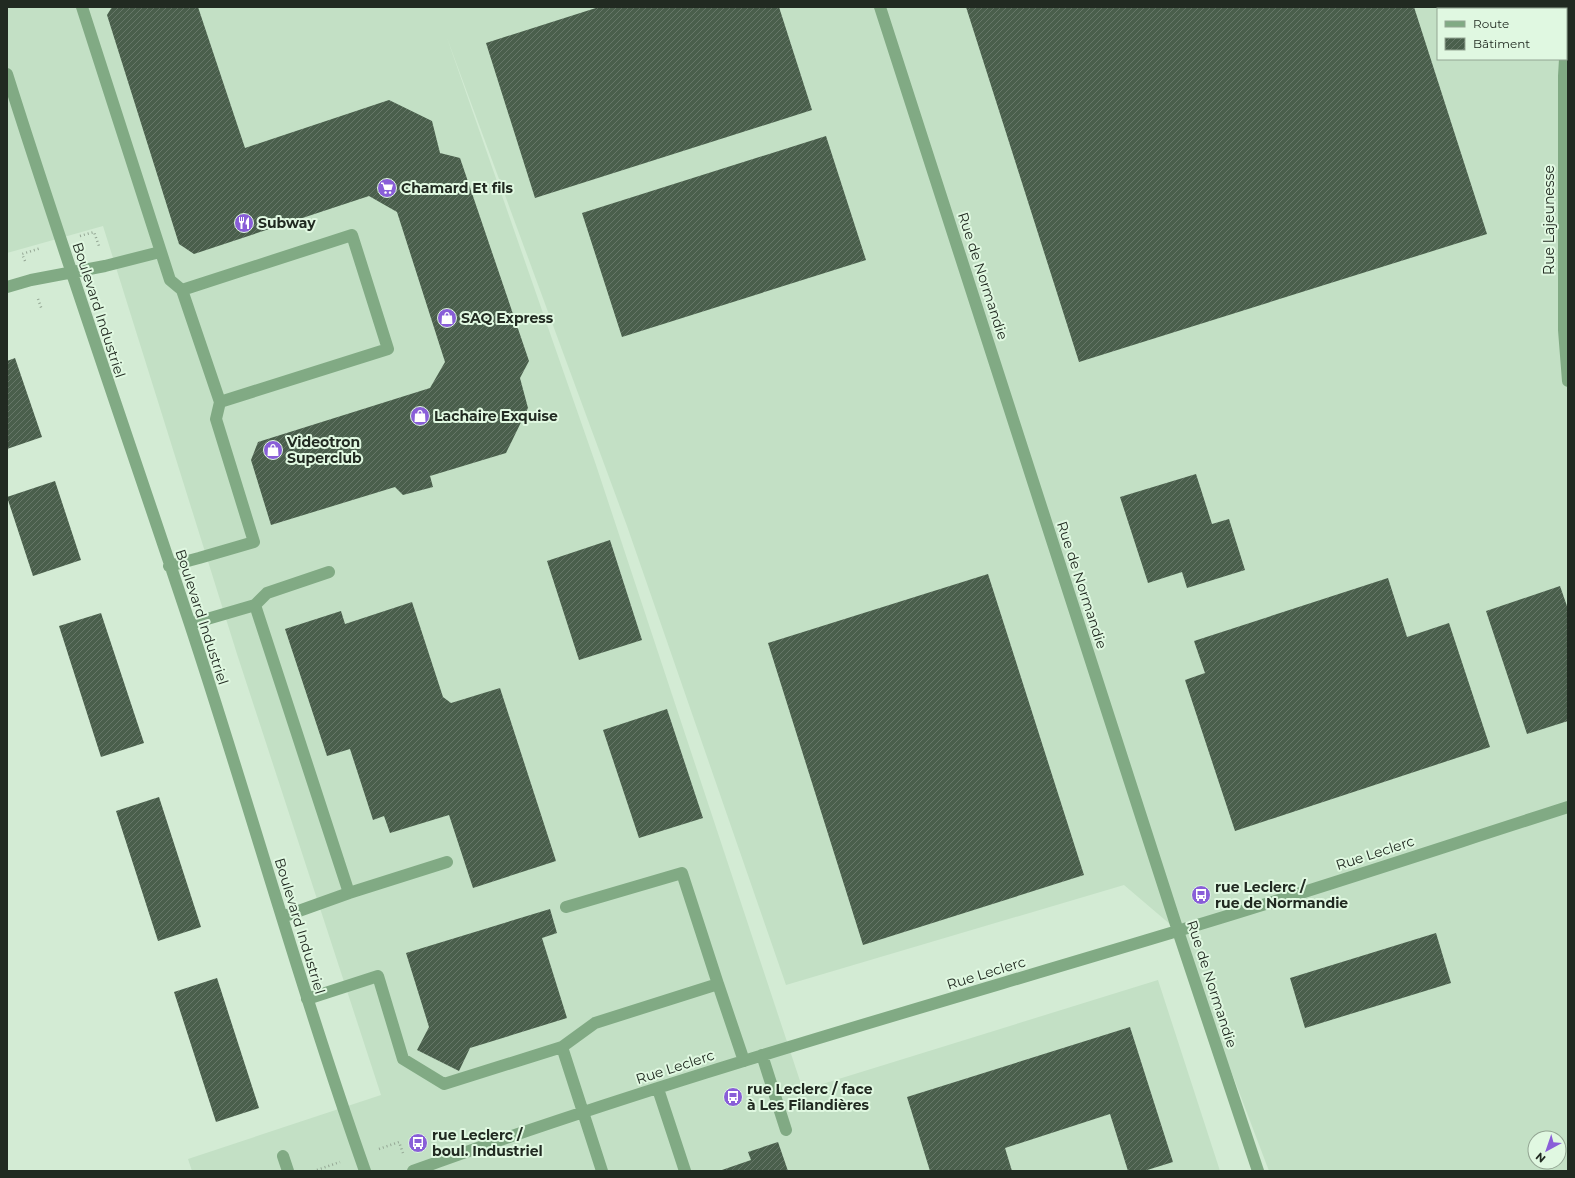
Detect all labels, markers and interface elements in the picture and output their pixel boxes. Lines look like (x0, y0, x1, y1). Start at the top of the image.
legend (1437, 8, 1567, 60)
text: Route (1473, 16, 1509, 31)
text: Bâtiment (1473, 36, 1530, 51)
street label: Rue Lajeunesse (1540, 165, 1558, 275)
supermarket icon: Chamard Et fils (376, 177, 398, 199)
place label: Chamard Et fils (401, 179, 514, 197)
street label: Rue de Normandie (954, 210, 1012, 342)
restaurant icon: Subway (233, 212, 255, 234)
place label: Subway (258, 214, 316, 232)
street label: Boulevard Industriel (69, 240, 129, 380)
shop icon: SAQ Express (436, 307, 458, 329)
place label: SAQ Express (461, 309, 554, 327)
shop icon: Lachaire Exquise (409, 405, 431, 427)
place label: Lachaire Exquise (434, 407, 558, 425)
place label: Videotron Superclub (286, 433, 362, 467)
shop icon: Videotron Superclub (262, 439, 284, 461)
street label: Rue de Normandie (1053, 519, 1111, 651)
street label: Boulevard Industriel (172, 547, 232, 687)
street label: Rue Leclerc (1333, 832, 1417, 874)
street label: Boulevard Industriel (271, 856, 329, 996)
place label: rue Leclerc / rue de Normandie (1215, 878, 1348, 912)
bus stop icon: rue Leclerc / rue de Normandie (1190, 884, 1212, 906)
street label: Rue de Normandie (1183, 918, 1241, 1050)
street label: Rue Leclerc (944, 952, 1028, 994)
street label: Rue Leclerc (633, 1046, 717, 1088)
place label: rue Leclerc / face à Les Filandières (747, 1080, 873, 1114)
bus stop icon: rue Leclerc / face à Les Filandières (722, 1086, 744, 1108)
place label: rue Leclerc / boul. Industriel (432, 1126, 543, 1160)
north arrow (1527, 1130, 1567, 1170)
bus stop icon: rue Leclerc / boul. Industriel (407, 1132, 429, 1154)
text: N (1533, 1149, 1548, 1166)

